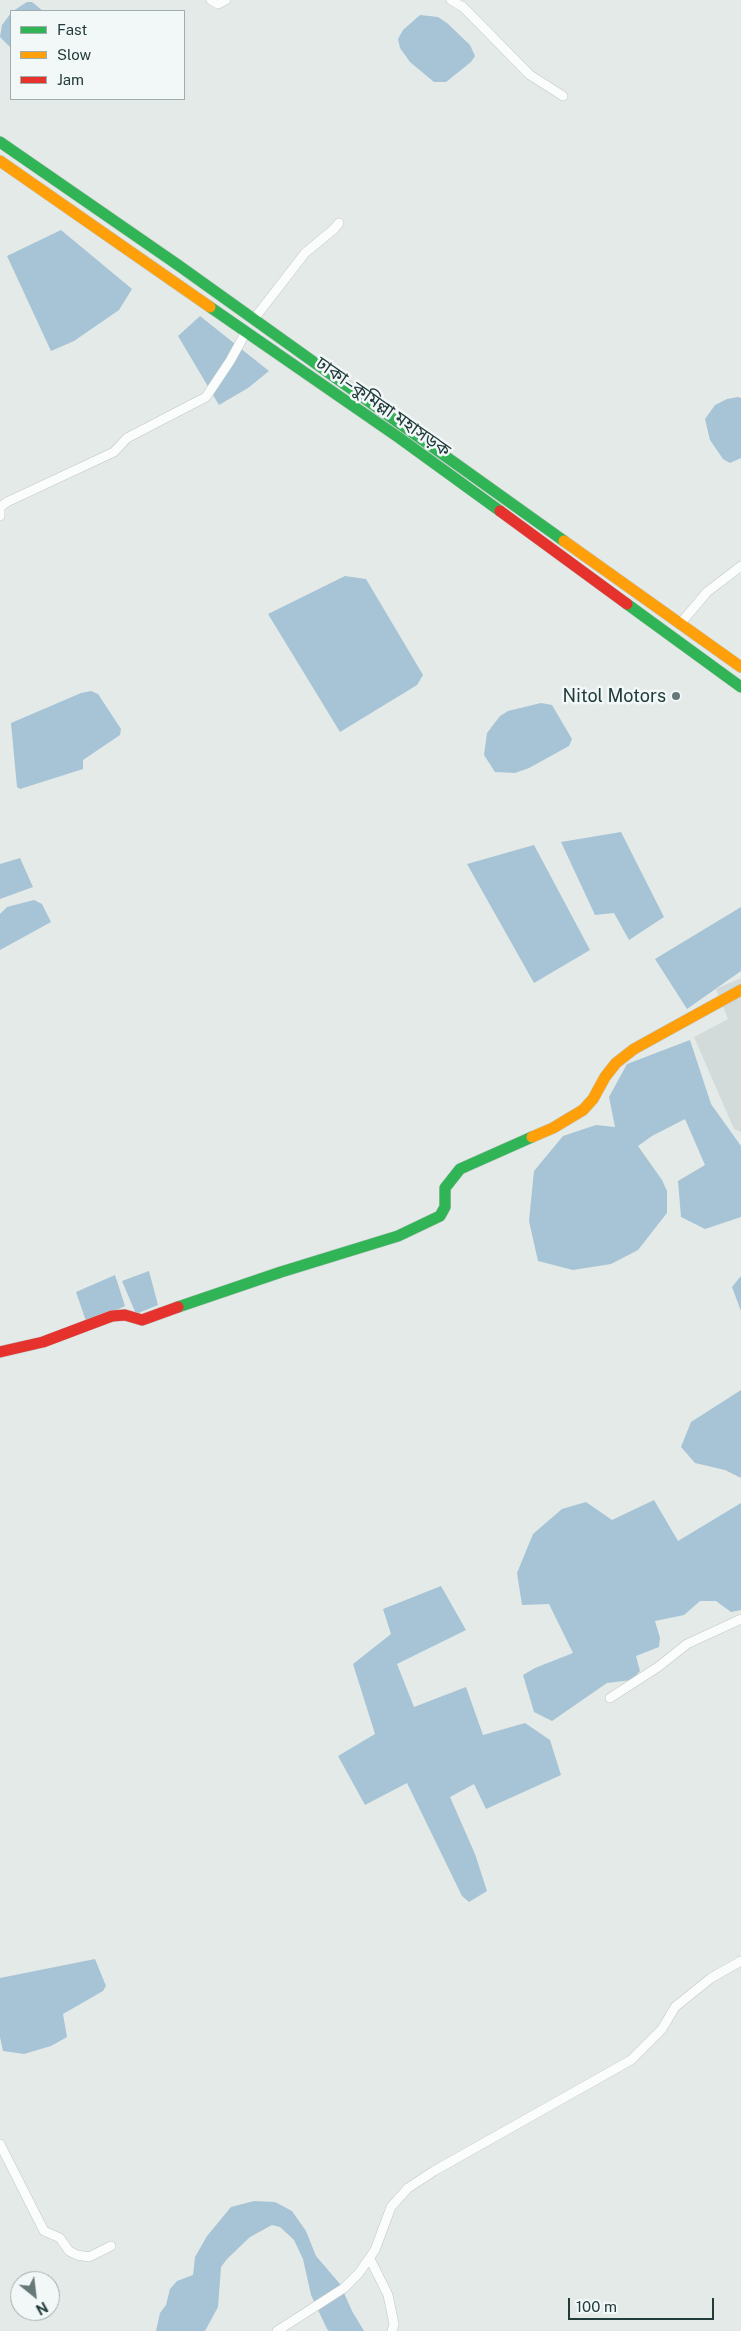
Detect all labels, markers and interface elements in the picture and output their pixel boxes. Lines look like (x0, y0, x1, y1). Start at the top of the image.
legend (10, 10, 185, 100)
text: Fast (57, 21, 87, 38)
text: Slow (57, 46, 91, 63)
text: Jam (57, 71, 84, 88)
street label: ঢাকা–কুমিল্লা মহাসড়ক (312, 352, 454, 462)
place label: Nitol Motors (563, 685, 666, 707)
marker: Nitol Motors (670, 690, 682, 702)
north arrow (10, 2271, 60, 2321)
scale bar (571, 2288, 717, 2320)
text: 100 m (576, 2298, 617, 2315)
text: N (33, 2299, 50, 2318)

